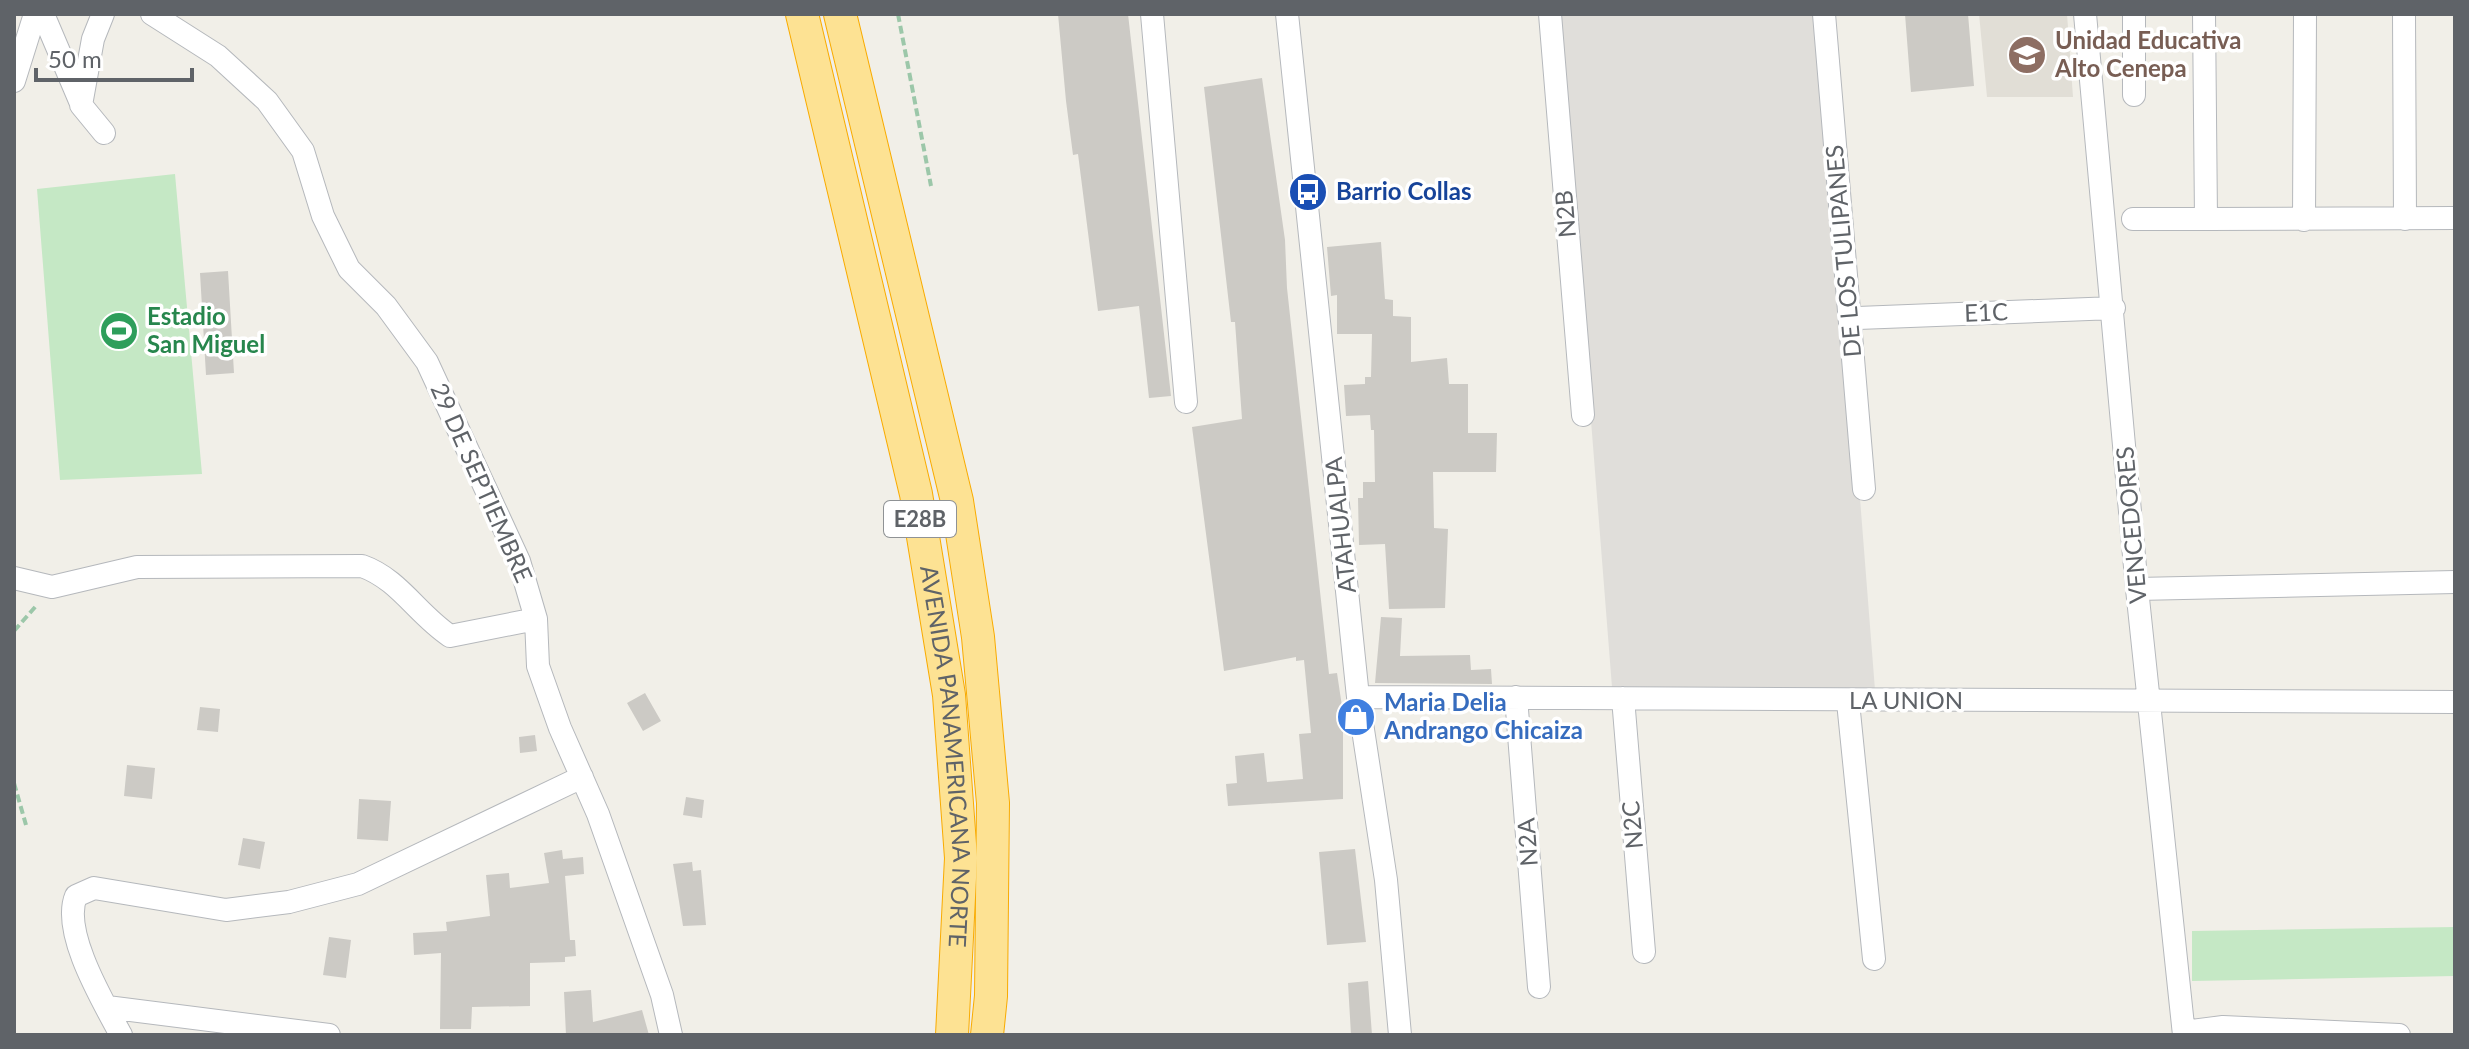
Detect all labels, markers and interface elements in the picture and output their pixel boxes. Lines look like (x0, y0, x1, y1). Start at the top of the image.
place label: Unidad Educativa Alto Cenepa (2054, 25, 2241, 82)
scale bar (36, 32, 192, 82)
school or university icon: Unidad Educativa Alto Cenepa (2006, 34, 2048, 76)
text: 50 m (48, 44, 102, 73)
street label: DE LOS TULIPANES (1819, 144, 1866, 358)
bus stop icon: Barrio Collas (1287, 171, 1329, 213)
place label: Barrio Collas (1336, 176, 1471, 205)
street label: N2B (1548, 189, 1581, 239)
street label: E1C (1964, 296, 2008, 327)
place label: Estadio San Miguel (147, 301, 265, 358)
sports icon: Estadio San Miguel (98, 310, 140, 352)
street label: 29 DE SEPTIEMBRE (425, 378, 539, 586)
street label: VENCEDORES (2109, 445, 2152, 605)
street label: ATAHUALPA (1318, 455, 1361, 595)
road number: E28B (884, 501, 956, 537)
street label: AVENIDA PANAMERICANA NORTE (915, 563, 977, 948)
street label: LA UNION (1849, 685, 1963, 714)
place label: Maria Delia Andrango Chicaiza (1383, 687, 1583, 744)
shop icon: Maria Delia Andrango Chicaiza (1335, 696, 1377, 738)
street label: N2C (1615, 800, 1648, 850)
street label: N2A (1510, 816, 1543, 867)

